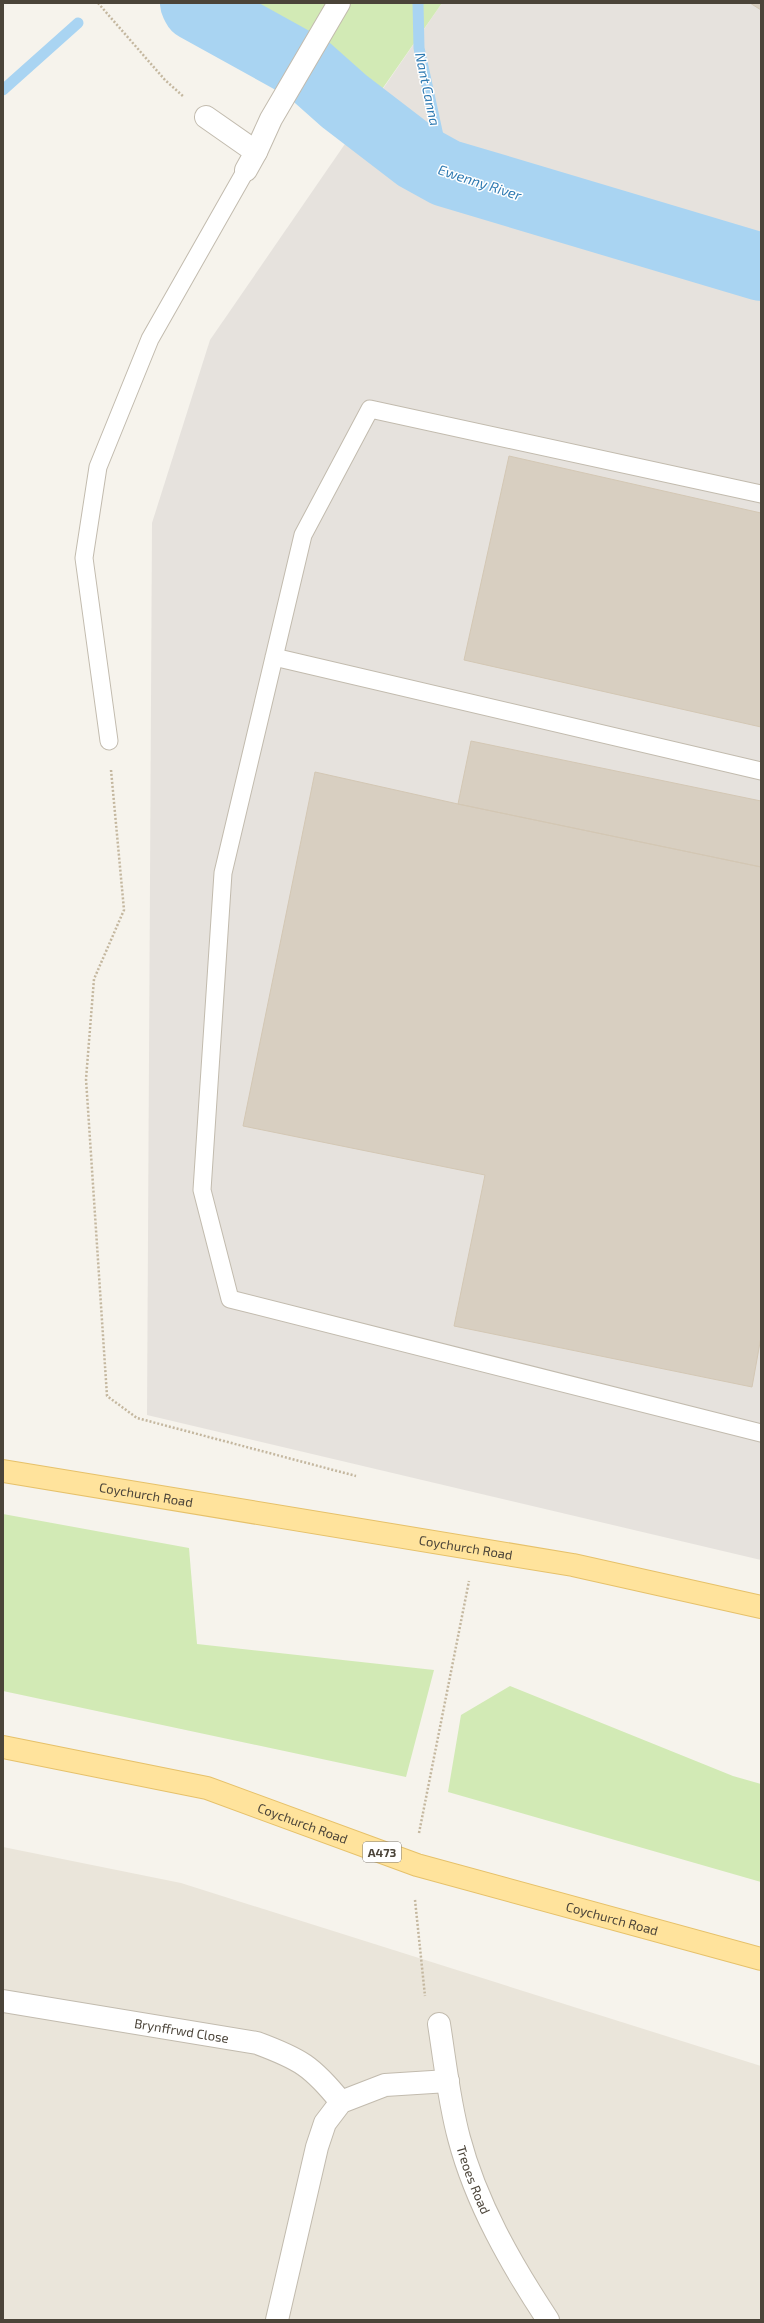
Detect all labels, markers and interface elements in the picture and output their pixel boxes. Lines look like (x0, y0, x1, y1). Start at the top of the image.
water label: Nant Canna (412, 51, 444, 127)
water label: Ewenny River (436, 161, 524, 204)
street label: Coychurch Road (98, 1479, 194, 1510)
street label: Coychurch Road (418, 1532, 514, 1563)
street label: Coychurch Road (255, 1799, 350, 1847)
road number: A473 (363, 1842, 401, 1862)
street label: Coychurch Road (564, 1898, 660, 1939)
street label: Brynffrwd Close (133, 2015, 230, 2046)
street label: Treoes Road (453, 2144, 494, 2217)

